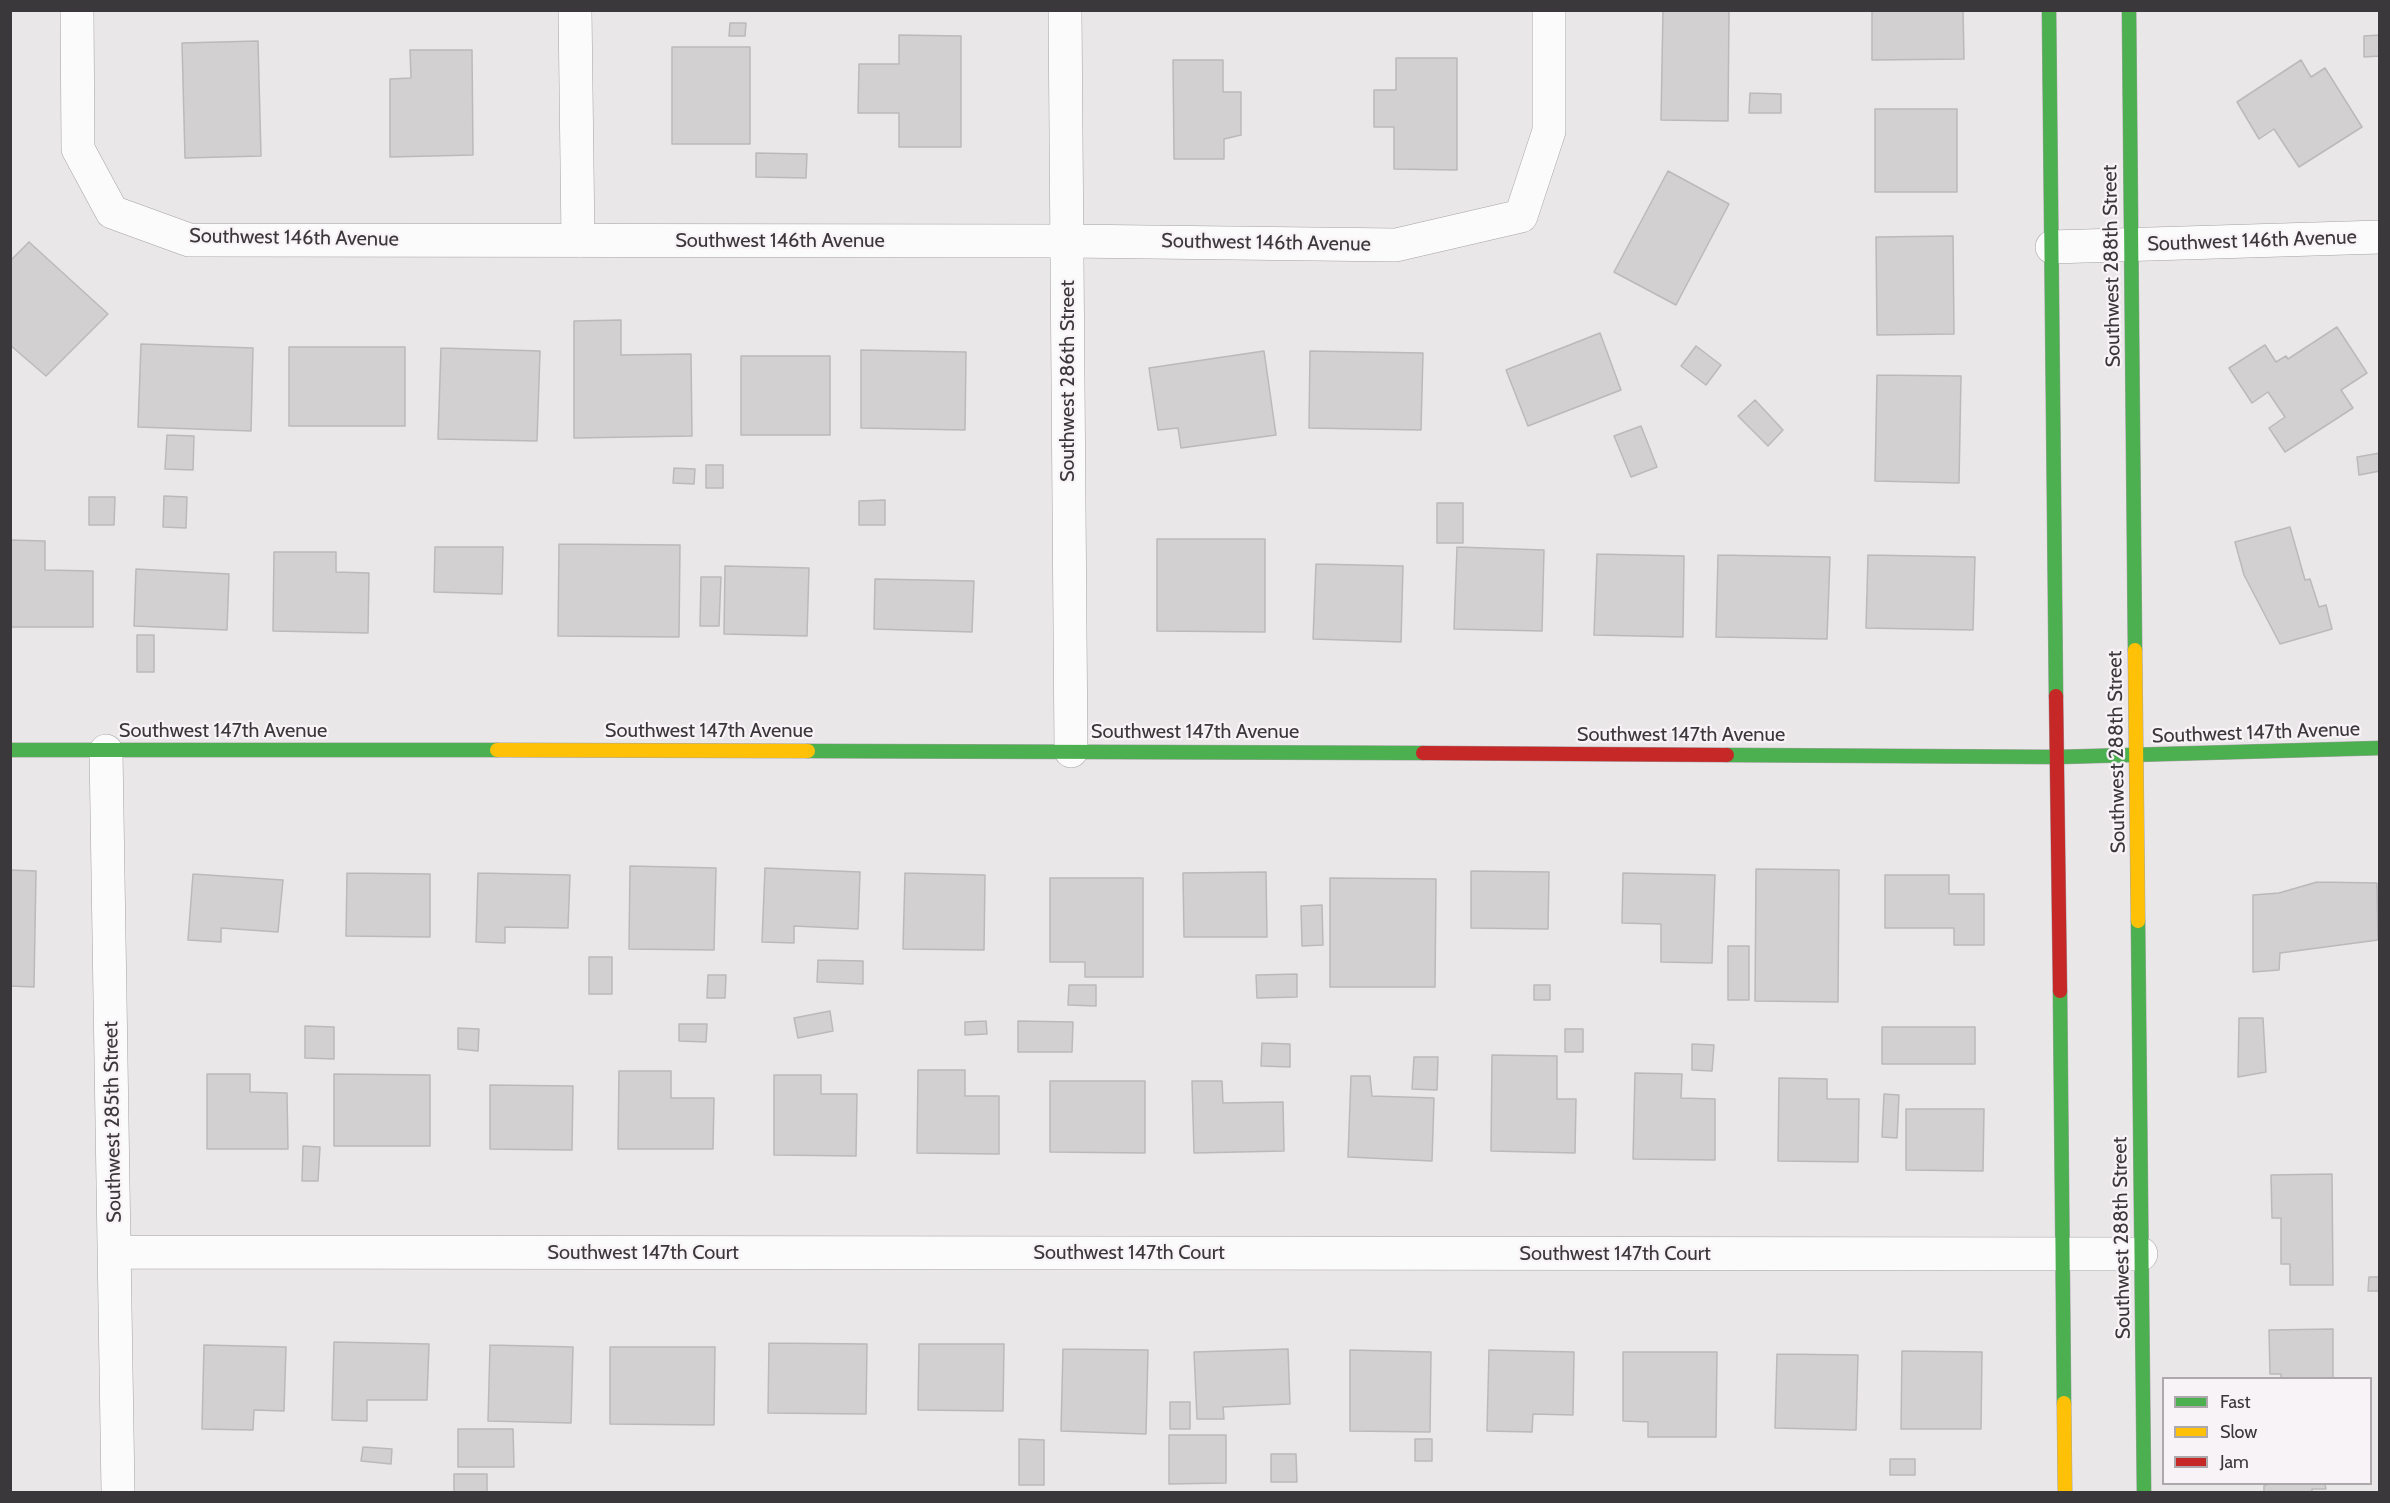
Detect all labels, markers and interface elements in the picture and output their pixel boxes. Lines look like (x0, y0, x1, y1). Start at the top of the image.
street label: Southwest 288th Street (2098, 164, 2126, 368)
street label: Southwest 146th Avenue (189, 224, 399, 252)
street label: Southwest 146th Avenue (2147, 225, 2357, 257)
street label: Southwest 146th Avenue (675, 229, 885, 253)
street label: Southwest 146th Avenue (1161, 229, 1371, 257)
street label: Southwest 286th Street (1056, 280, 1080, 482)
street label: Southwest 288th Street (2103, 650, 2131, 854)
street label: Southwest 147th Avenue (2151, 717, 2361, 749)
street label: Southwest 147th Avenue (119, 719, 327, 743)
street label: Southwest 147th Avenue (605, 719, 813, 743)
street label: Southwest 147th Avenue (1091, 720, 1299, 744)
street label: Southwest 147th Avenue (1577, 723, 1785, 747)
street label: Southwest 285th Street (99, 1021, 127, 1223)
street label: Southwest 288th Street (2108, 1136, 2136, 1340)
street label: Southwest 147th Court (547, 1241, 739, 1265)
street label: Southwest 147th Court (1033, 1241, 1225, 1265)
street label: Southwest 147th Court (1519, 1242, 1711, 1266)
legend (2162, 1377, 2372, 1485)
text: Fast (2220, 1391, 2251, 1413)
text: Slow (2220, 1421, 2257, 1443)
text: Jam (2220, 1451, 2249, 1473)

